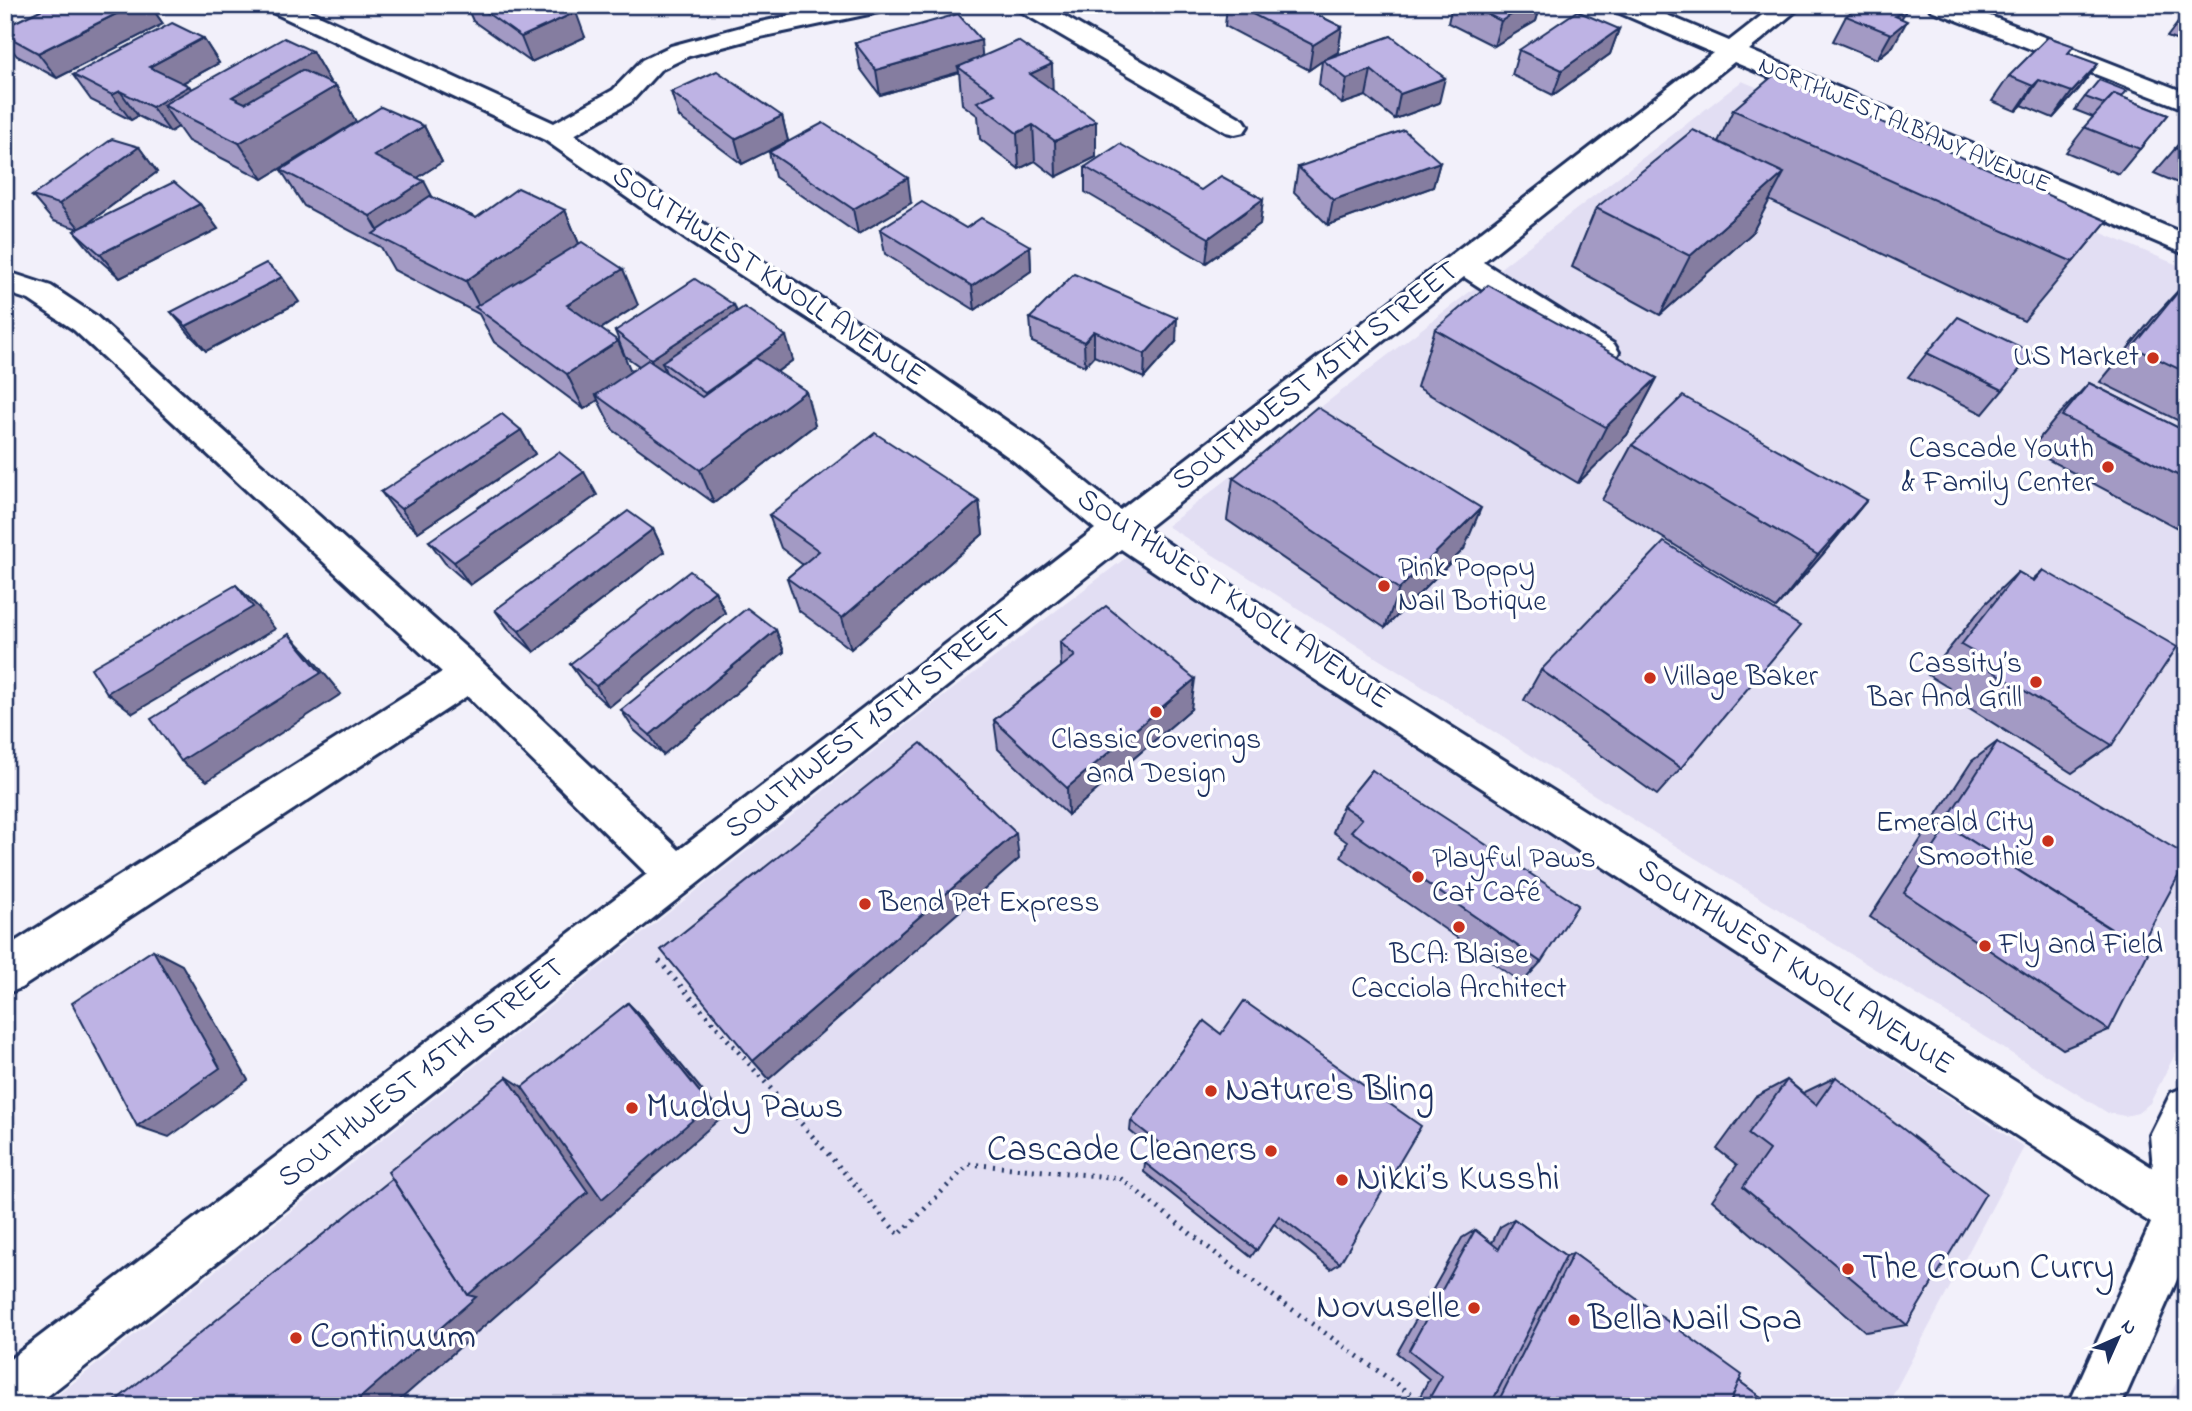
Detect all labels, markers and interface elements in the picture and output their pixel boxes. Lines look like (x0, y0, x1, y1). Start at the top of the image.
street label: NORTHWEST ALBANY AVENUE (1753, 49, 2055, 203)
street label: SOUTHWEST KNOLL AVENUE (602, 155, 934, 399)
street label: SOUTHWEST 15TH STREET (1163, 251, 1469, 503)
place label: US Market (2013, 336, 2139, 380)
marker: US Market (2145, 350, 2161, 366)
place label: Cascade Youth & Family Center (1902, 428, 2095, 506)
marker: Cascade Youth & Family Center (2100, 459, 2116, 475)
street label: SOUTHWEST KNOLL AVENUE (1067, 478, 1399, 722)
place label: Pink Poppy Nail Botique (1398, 547, 1547, 625)
marker: Pink Poppy Nail Botique (1376, 578, 1392, 594)
street label: SOUTHWEST 15TH STREET (716, 599, 1022, 851)
place label: Cassity’s Bar And Grill (1867, 643, 2022, 721)
place label: Village Baker (1663, 656, 1819, 700)
marker: Village Baker (1642, 670, 1658, 686)
marker: Cassity’s Bar And Grill (2028, 674, 2044, 690)
marker: Classic Coverings and Design (1148, 704, 1164, 720)
place label: Classic Coverings and Design (1051, 719, 1261, 797)
place label: Emerald City Smoothie (1876, 802, 2035, 880)
marker: Emerald City Smoothie (2040, 833, 2056, 849)
place label: Playful Paws Cat Café (1432, 838, 1596, 916)
street label: SOUTHWEST KNOLL AVENUE (1628, 849, 1962, 1087)
marker: Playful Paws Cat Café (1410, 869, 1426, 885)
place label: Bend Pet Express (878, 882, 1100, 926)
marker: Bend Pet Express (857, 896, 873, 912)
marker: BCA: Blaise Cacciola Architect (1451, 919, 1467, 935)
place label: Fly and Field (1998, 924, 2163, 968)
place label: BCA: Blaise Cacciola Architect (1351, 934, 1567, 1012)
marker: Fly and Field (1977, 938, 1993, 954)
street label: SOUTHWEST 15TH STREET (269, 948, 575, 1200)
place label: Nature's Bling (1225, 1064, 1434, 1118)
place label: Muddy Paws (646, 1081, 843, 1135)
marker: Nature's Bling (1203, 1083, 1219, 1099)
marker: Muddy Paws (624, 1100, 640, 1116)
place label: Cascade Cleaners (987, 1124, 1257, 1178)
marker: Cascade Cleaners (1263, 1143, 1279, 1159)
place label: Nikki’s Kusshi (1356, 1153, 1560, 1207)
marker: Nikki’s Kusshi (1334, 1172, 1350, 1188)
place label: The Crown Curry (1862, 1242, 2114, 1296)
marker: The Crown Curry (1840, 1261, 1856, 1277)
place label: Novuselle (1316, 1281, 1460, 1335)
place label: Bella Nail Spa (1587, 1293, 1802, 1347)
marker: Novuselle (1466, 1300, 1482, 1316)
north arrow (2084, 1302, 2154, 1372)
place label: Continuum (310, 1311, 476, 1365)
marker: Bella Nail Spa (1566, 1312, 1582, 1328)
text: N (2114, 1314, 2142, 1342)
marker: Continuum (288, 1330, 304, 1346)

